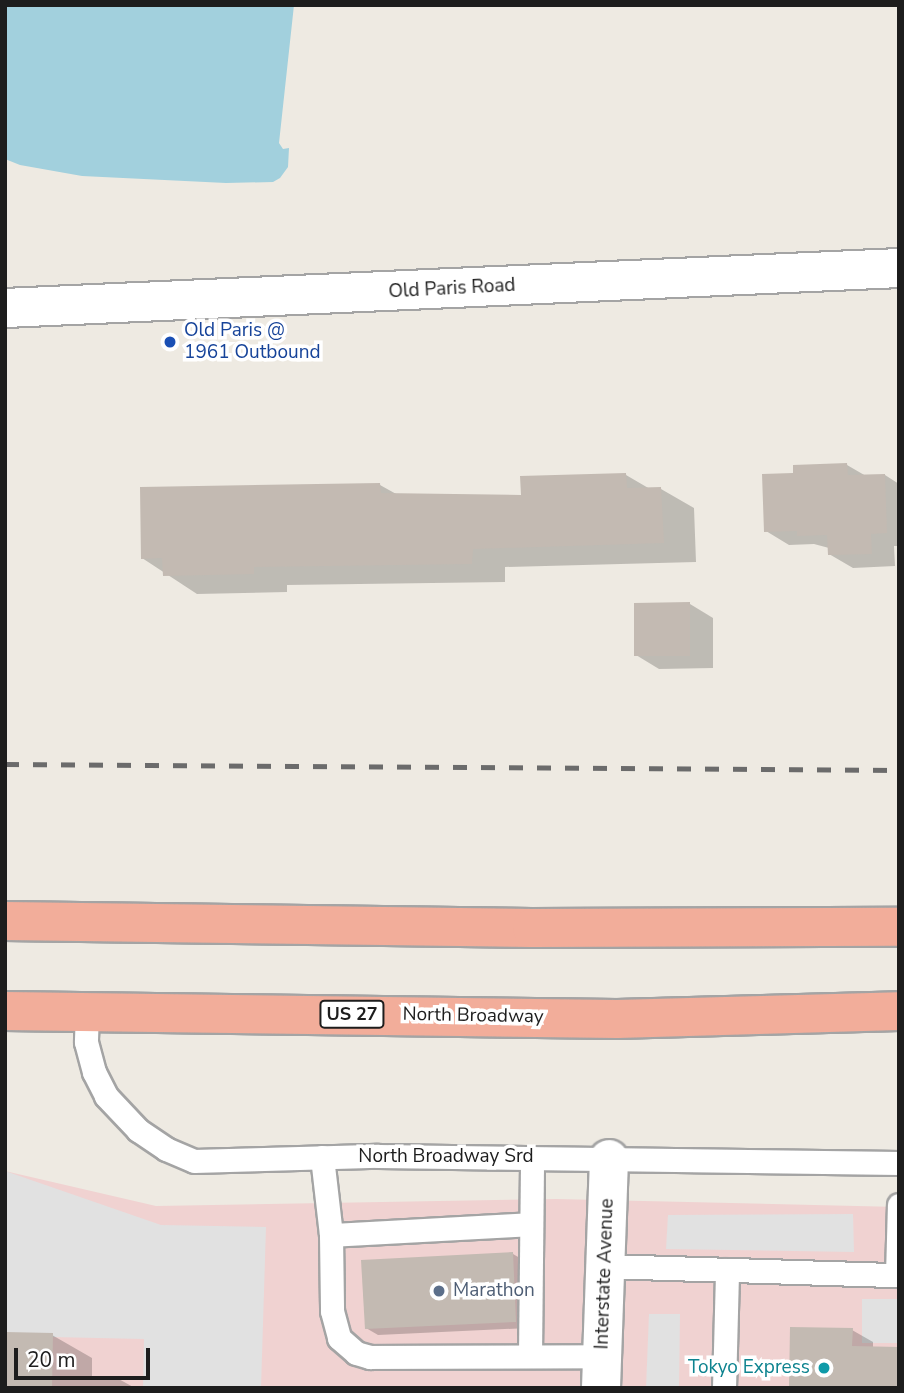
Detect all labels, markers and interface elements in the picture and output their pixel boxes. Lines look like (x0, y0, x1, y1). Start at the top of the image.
street label: Old Paris Road (388, 274, 516, 304)
place label: Old Paris @ 1961 Outbound (184, 320, 321, 364)
marker: Old Paris @ 1961 Outbound (162, 334, 178, 350)
road number: US 27 (319, 1000, 385, 1028)
street label: North Broadway (402, 1003, 544, 1029)
street label: North Broadway Srd (358, 1146, 534, 1168)
street label: Interstate Avenue (591, 1198, 619, 1350)
place label: Marathon (453, 1280, 535, 1302)
marker: Marathon (431, 1283, 447, 1299)
scale bar (18, 1334, 154, 1378)
text: 20 m (27, 1346, 76, 1374)
place label: Tokyo Express (688, 1357, 810, 1379)
marker: Tokyo Express (816, 1360, 832, 1376)

